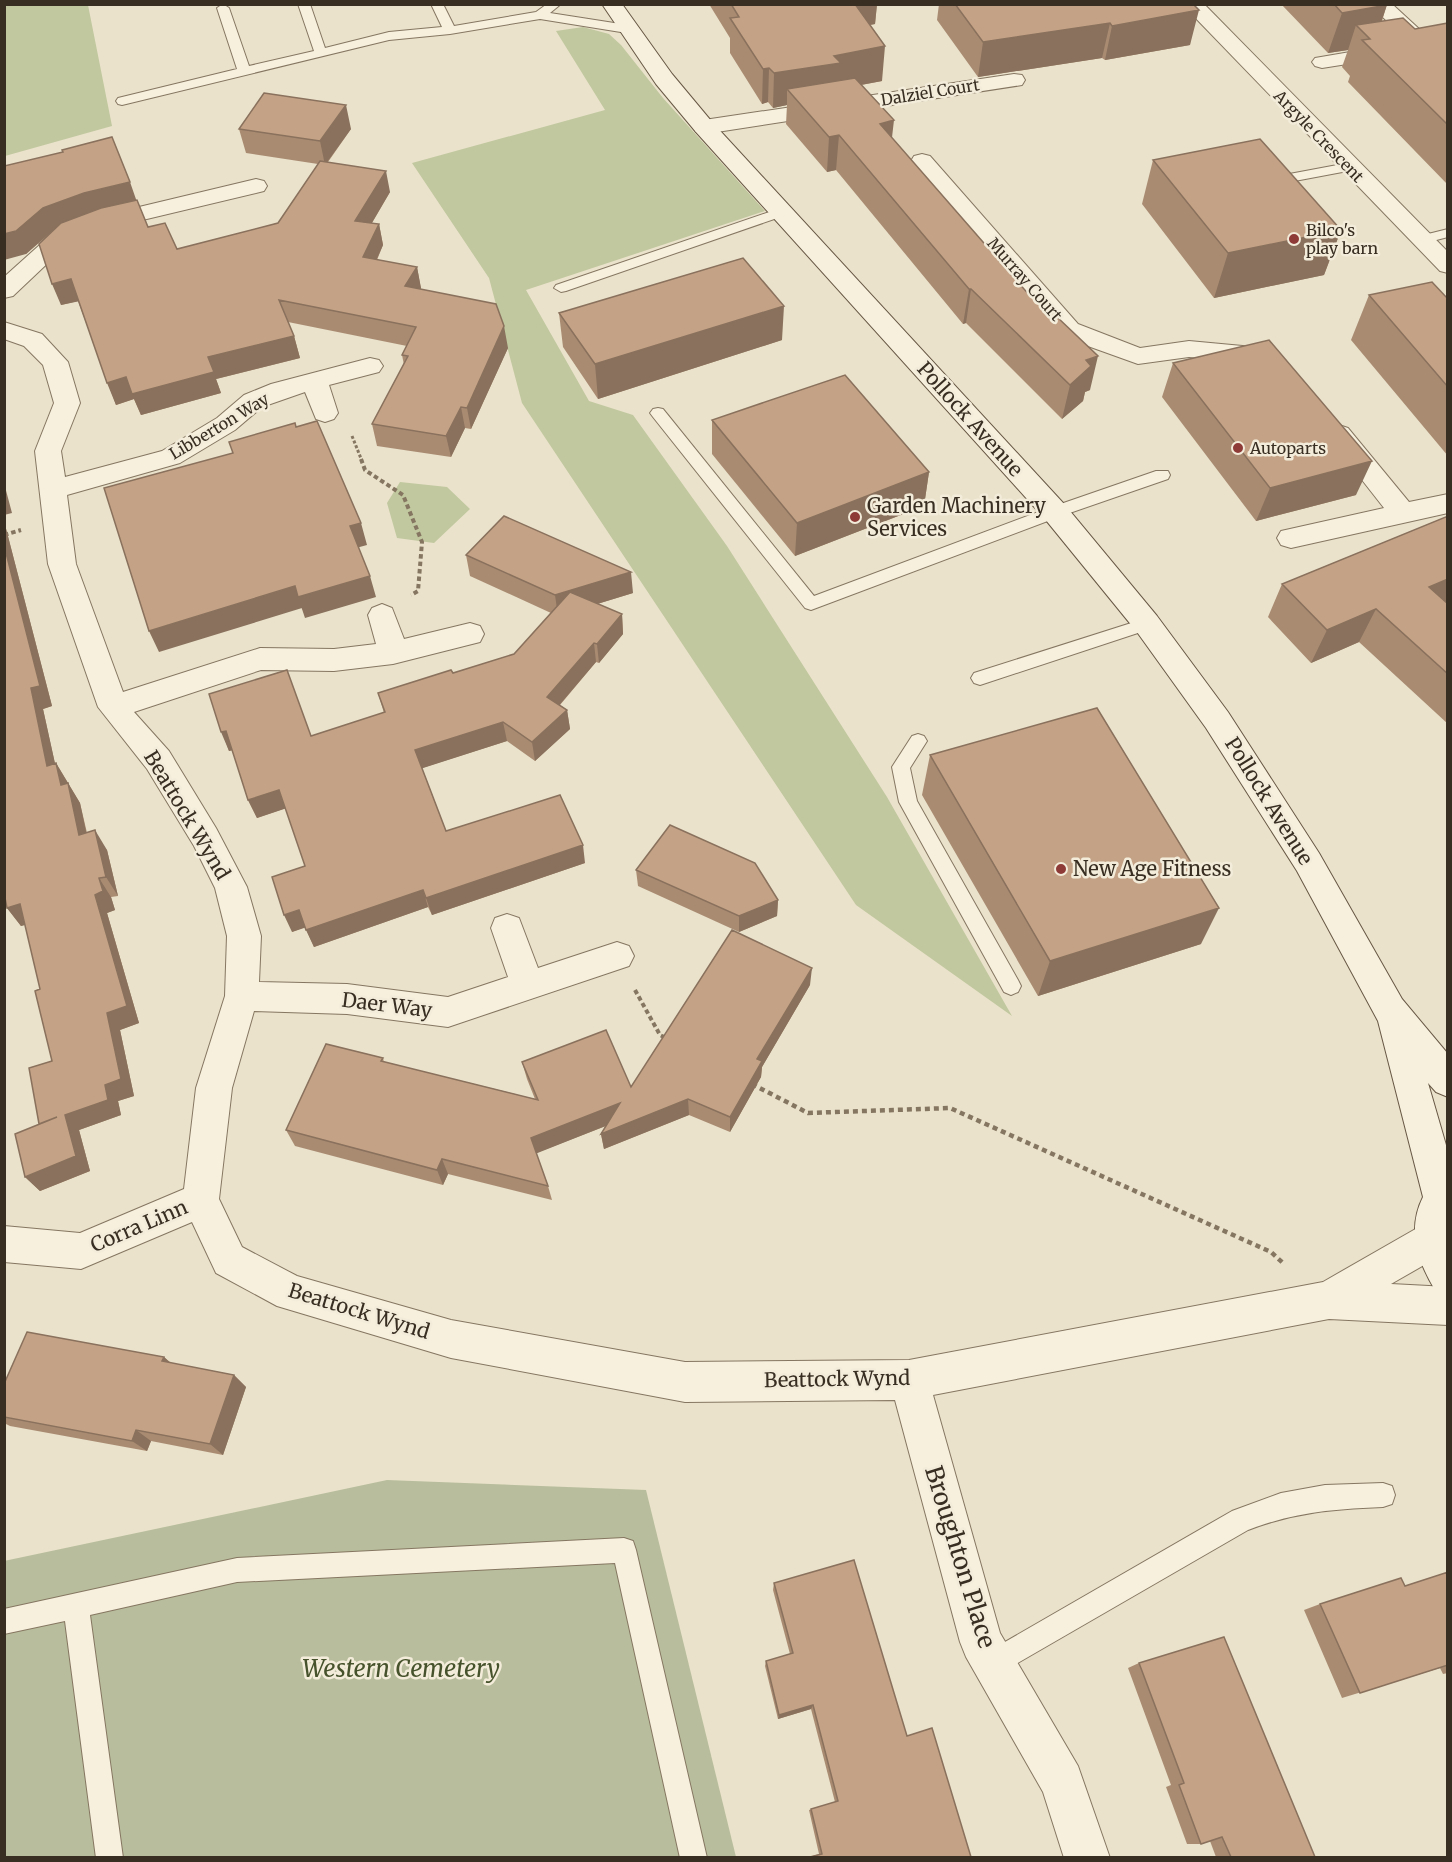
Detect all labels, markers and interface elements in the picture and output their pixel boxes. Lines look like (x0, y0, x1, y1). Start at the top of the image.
street label: Dalziel Court (879, 74, 982, 110)
street label: Argyle Crescent (1269, 85, 1369, 187)
place label: Bilco's play barn (1306, 220, 1379, 258)
marker: Bilco's play barn (1287, 232, 1301, 246)
street label: Murray Court (983, 233, 1067, 325)
street label: Pollock Avenue (912, 356, 1029, 481)
street label: Libberton Way (166, 388, 273, 464)
place label: Autoparts (1249, 438, 1326, 458)
marker: Autoparts (1231, 441, 1245, 455)
place label: Garden Machinery Services (867, 493, 1046, 541)
marker: Garden Machinery Services (848, 510, 862, 524)
street label: Pollock Avenue (1220, 732, 1319, 869)
street label: Beattock Wynd (139, 746, 236, 884)
place label: New Age Fitness (1073, 856, 1231, 881)
marker: New Age Fitness (1054, 862, 1068, 876)
street label: Daer Way (340, 987, 434, 1023)
street label: Corra Linn (87, 1194, 191, 1257)
street label: Beattock Wynd (286, 1277, 433, 1344)
street label: Beattock Wynd (764, 1365, 910, 1392)
street label: Broughton Place (918, 1462, 1003, 1652)
park label: Western Cemetery (302, 1653, 500, 1684)

